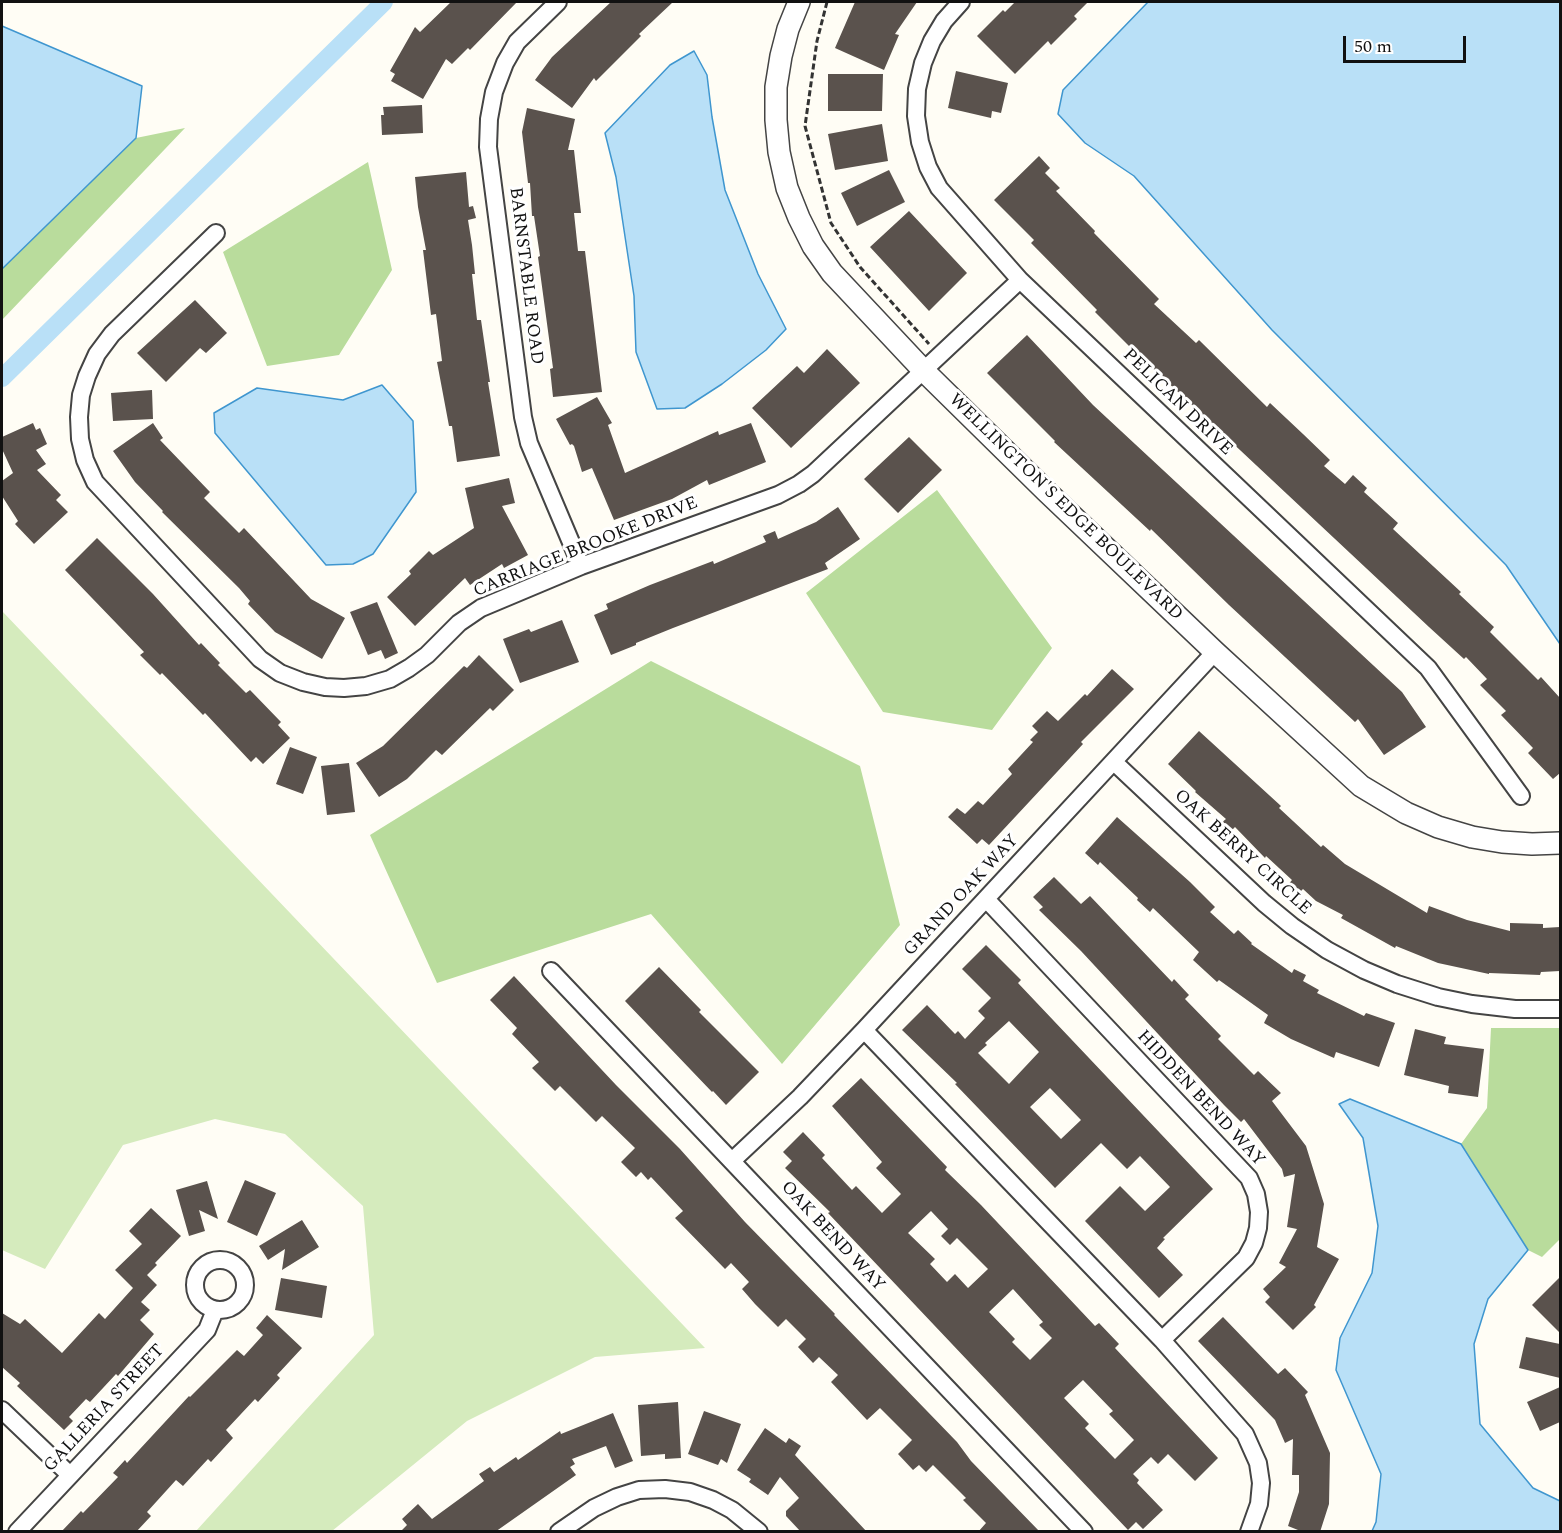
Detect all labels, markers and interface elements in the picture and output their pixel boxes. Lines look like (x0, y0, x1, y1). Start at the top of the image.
scale bar (1346, 24, 1469, 62)
text: 50 m (1354, 33, 1392, 60)
street label: BARNSTABLE ROAD (503, 186, 547, 366)
street label: PELICAN DRIVE (1118, 345, 1236, 461)
street label: WELLINGTON'S EDGE BOULEVARD (943, 390, 1187, 626)
street label: CARRIAGE BROOKE DRIVE (471, 493, 701, 603)
street label: OAK BERRY CIRCLE (1169, 786, 1315, 920)
street label: GRAND OAK WAY (900, 831, 1024, 961)
street label: HIDDEN BEND WAY (1131, 1026, 1269, 1172)
street label: OAK BEND WAY (775, 1177, 889, 1297)
street label: GALLERIA STREET (40, 1340, 170, 1478)

